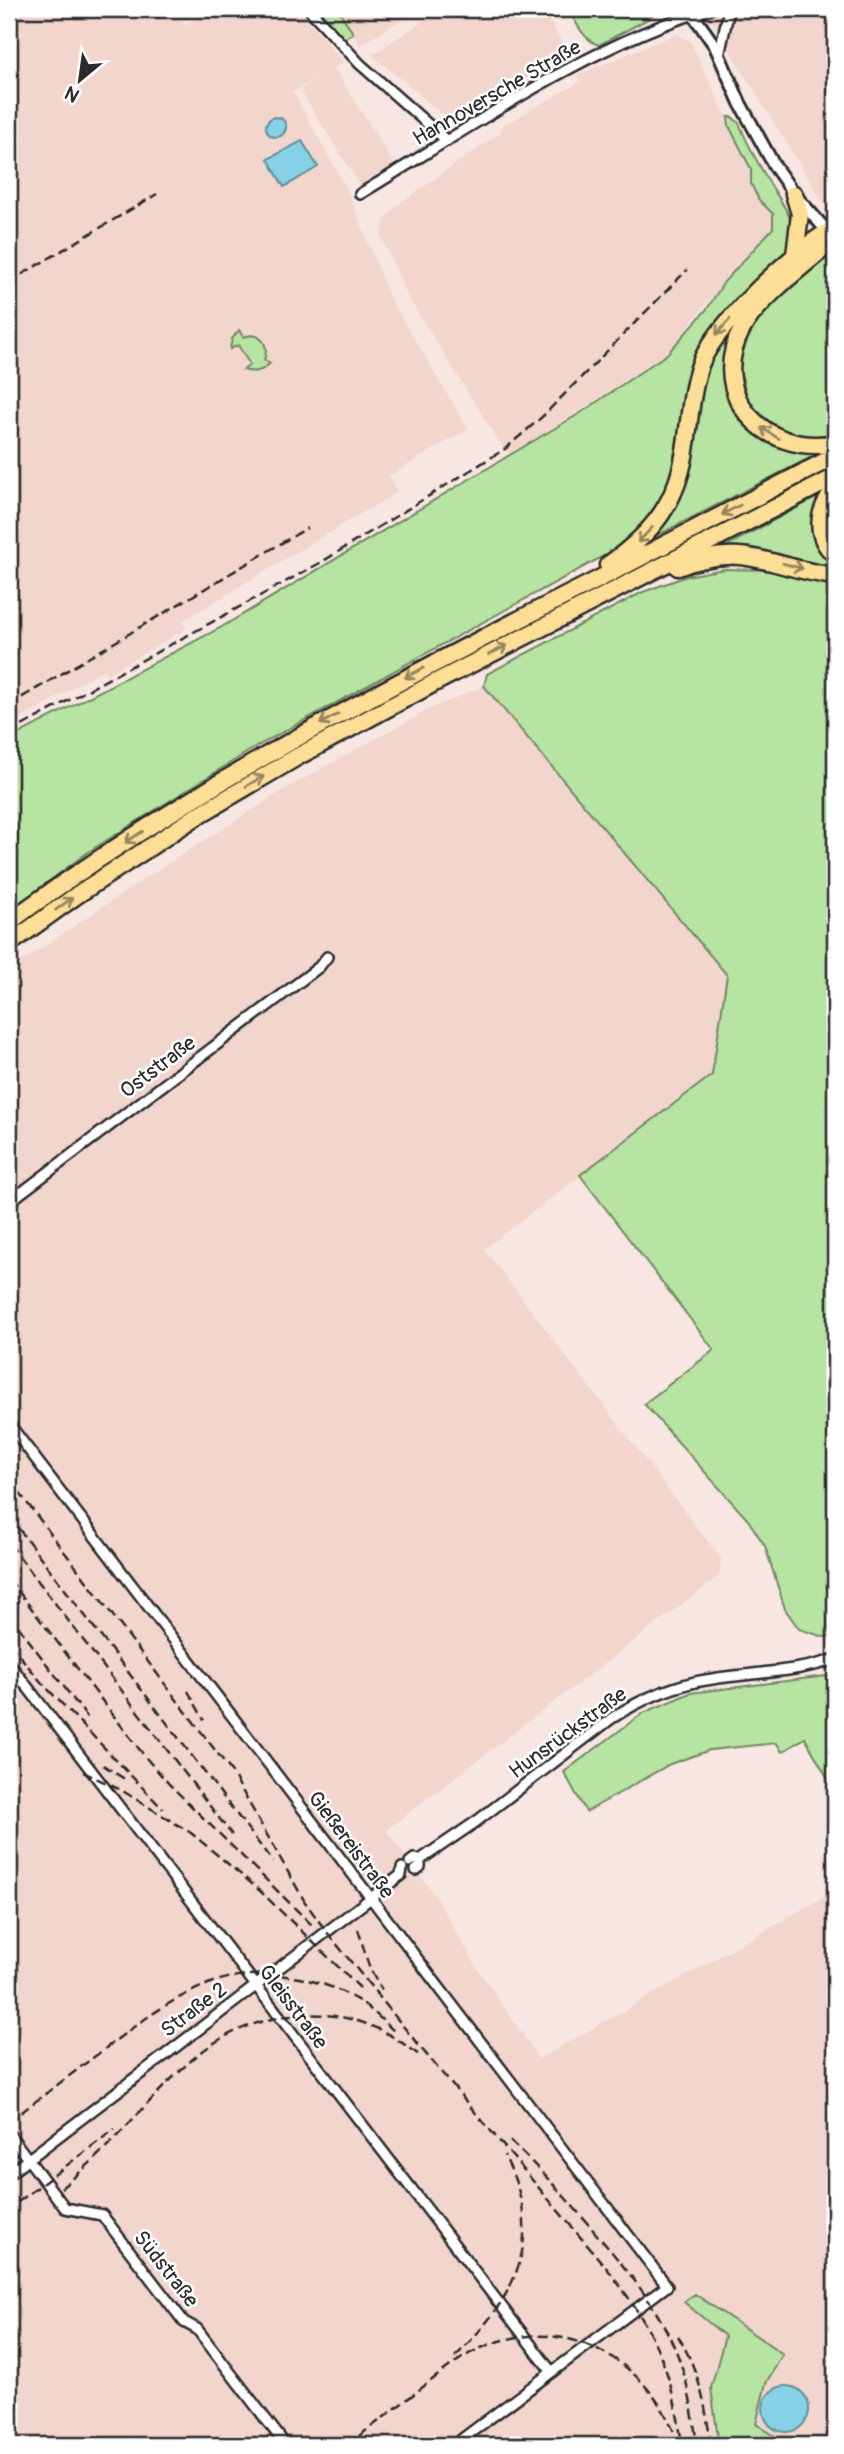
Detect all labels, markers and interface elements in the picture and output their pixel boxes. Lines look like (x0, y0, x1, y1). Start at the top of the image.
street label: Hannoversche Straße (408, 34, 586, 152)
north arrow (46, 46, 116, 116)
text: N (61, 80, 84, 108)
one-way arrow (715, 318, 732, 335)
one-way arrow (761, 426, 780, 441)
one-way arrow (721, 504, 742, 518)
one-way arrow (636, 526, 653, 543)
one-way arrow (782, 561, 804, 574)
one-way arrow (487, 642, 508, 656)
one-way arrow (404, 667, 425, 680)
one-way arrow (319, 713, 340, 726)
one-way arrow (245, 774, 265, 788)
one-way arrow (125, 830, 145, 844)
one-way arrow (54, 897, 73, 911)
street label: Oststraße (115, 1029, 202, 1104)
street label: Hunsrückstraße (504, 1681, 633, 1785)
street label: Gießereistraße (302, 1786, 401, 1905)
street label: Gleisstraße (252, 1959, 334, 2055)
street label: Straße 2 (156, 1976, 232, 2044)
street label: Südstraße (128, 2225, 205, 2313)

